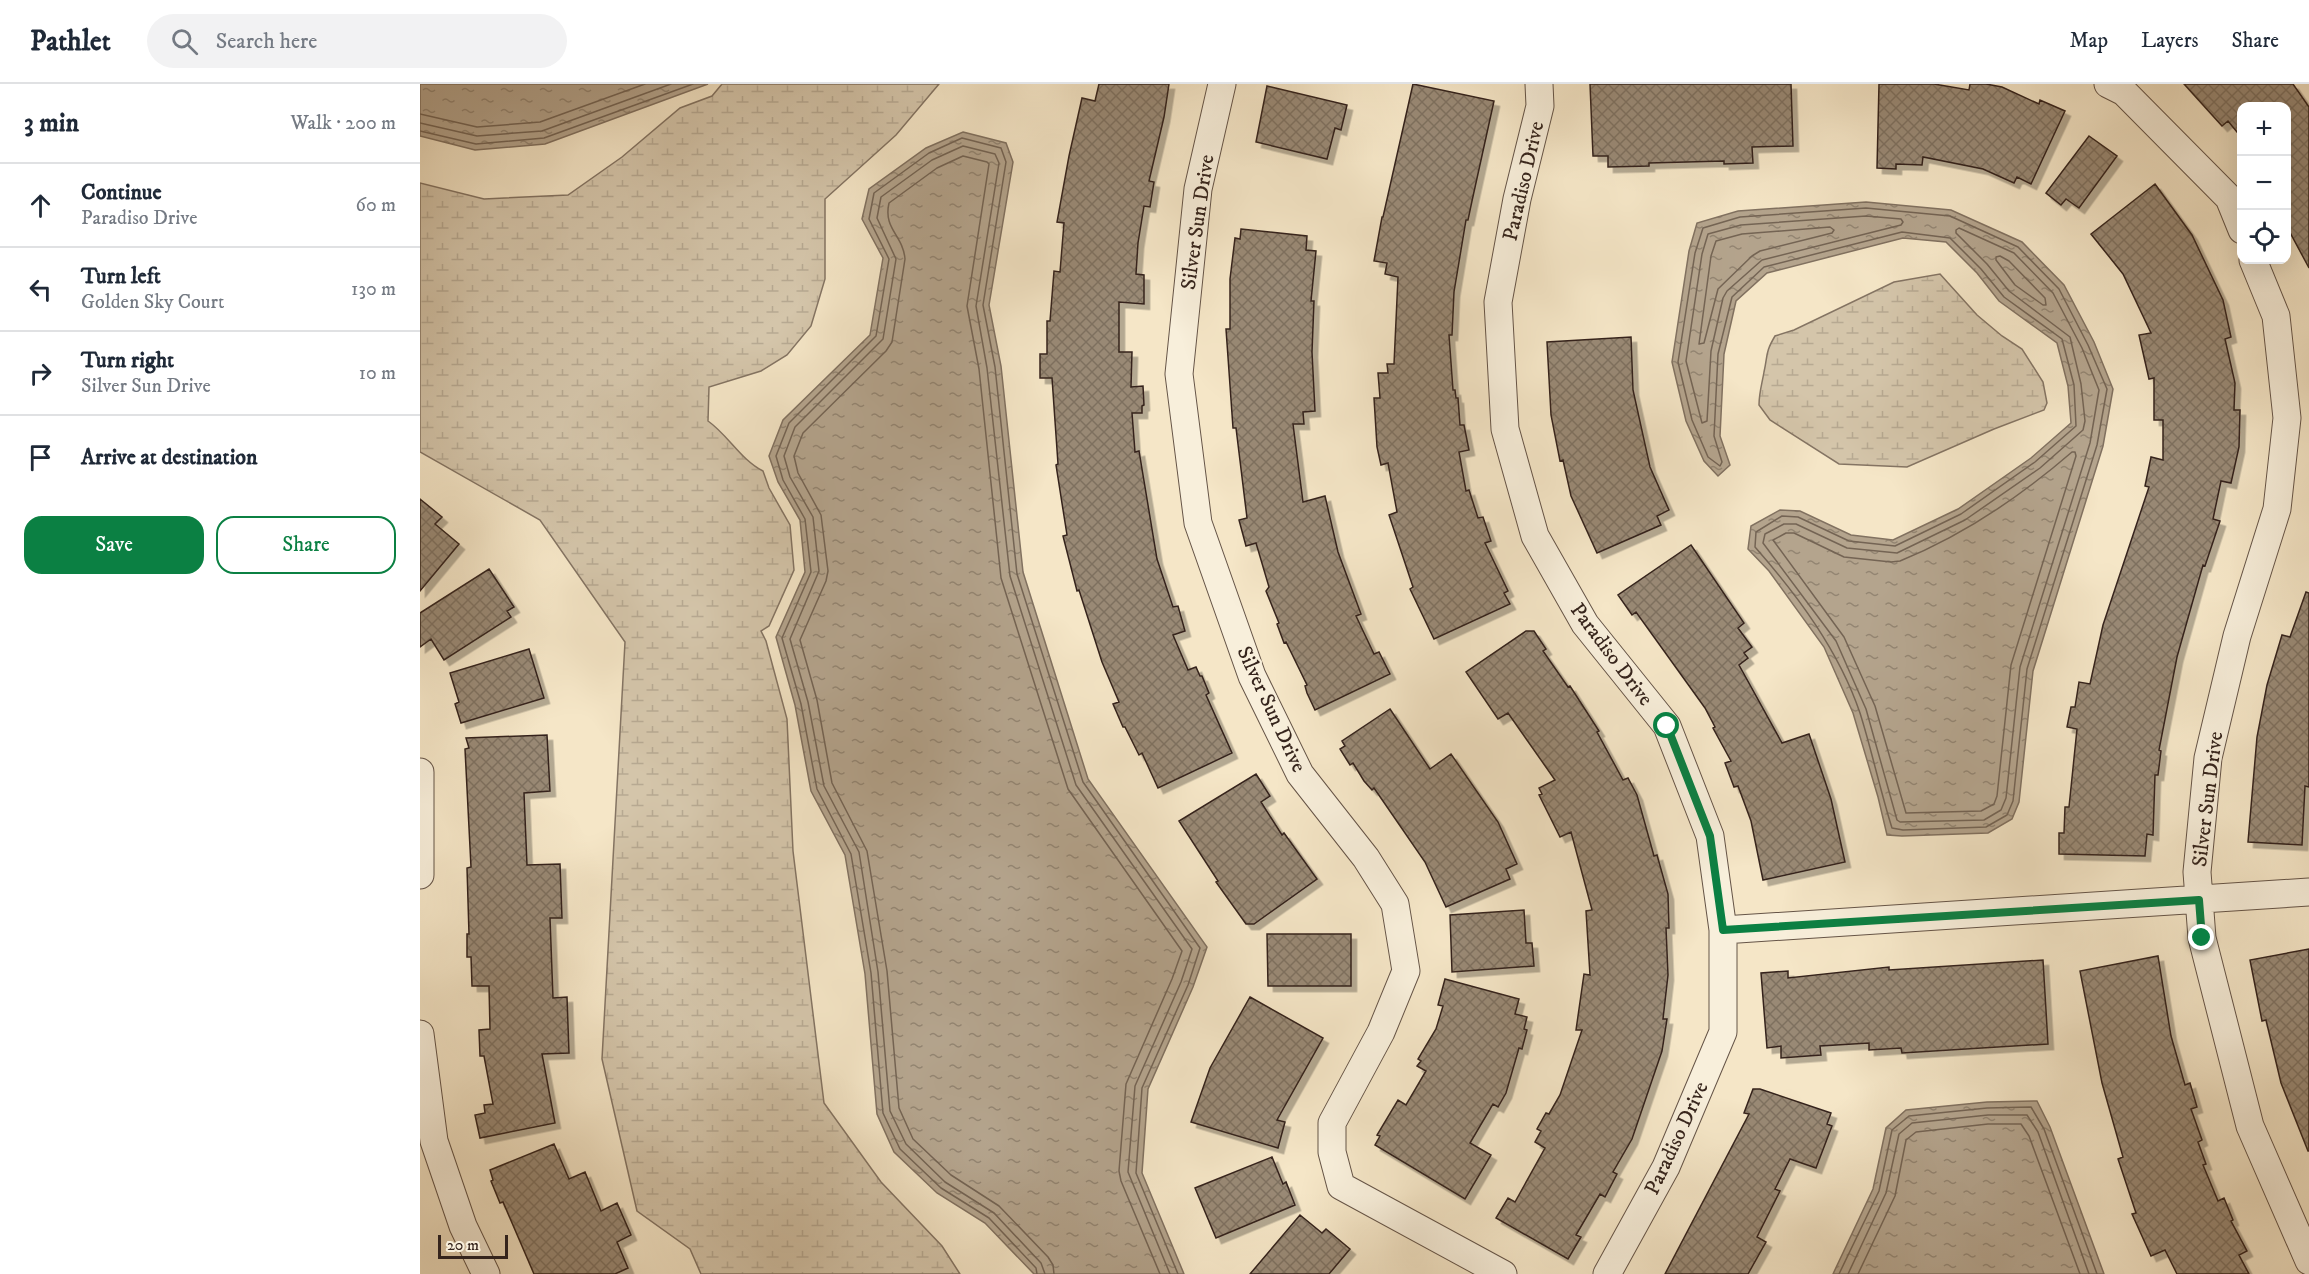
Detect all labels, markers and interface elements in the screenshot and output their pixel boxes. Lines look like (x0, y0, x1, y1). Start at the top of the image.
search box (147, 14, 567, 68)
text: Pathlet (30, 24, 111, 59)
icon: search (168, 25, 201, 58)
text: Search here (216, 28, 317, 55)
text: Map (2069, 28, 2108, 54)
text: Layers (2141, 28, 2199, 54)
text: Share (2232, 28, 2279, 54)
map controls (2237, 102, 2291, 264)
button: + (2237, 102, 2291, 156)
text: 3 min (24, 107, 79, 140)
text: Walk · 200 m (290, 111, 396, 136)
street label: Paradiso Drive (1498, 118, 1550, 244)
street label: Silver Sun Drive (1176, 153, 1220, 291)
button: − (2237, 156, 2291, 210)
text: Continue (81, 179, 162, 206)
icon: ahead (24, 189, 57, 222)
text: 60 m (356, 193, 396, 218)
text: Paradiso Drive (81, 206, 197, 231)
button: locate (2237, 210, 2291, 264)
text: Turn left (81, 263, 161, 290)
icon: left (24, 273, 57, 306)
text: 130 m (351, 277, 396, 302)
text: Golden Sky Court (81, 290, 224, 315)
text: Turn right (81, 347, 174, 374)
icon: right (24, 357, 57, 390)
text: 10 m (359, 361, 396, 386)
text: Silver Sun Drive (81, 374, 211, 399)
icon: arrive (24, 441, 57, 474)
text: Arrive at destination (81, 444, 258, 471)
button: Save (24, 516, 204, 574)
button: Share (216, 516, 396, 574)
street label: Paradiso Drive (1564, 598, 1659, 711)
street label: Silver Sun Drive (1231, 642, 1312, 777)
route start (1653, 712, 1679, 738)
street label: Silver Sun Drive (2187, 730, 2229, 868)
route end (2188, 924, 2214, 950)
street label: Paradiso Drive (1639, 1077, 1715, 1199)
scale bar (438, 1232, 508, 1260)
text: 20 m (447, 1235, 479, 1255)

